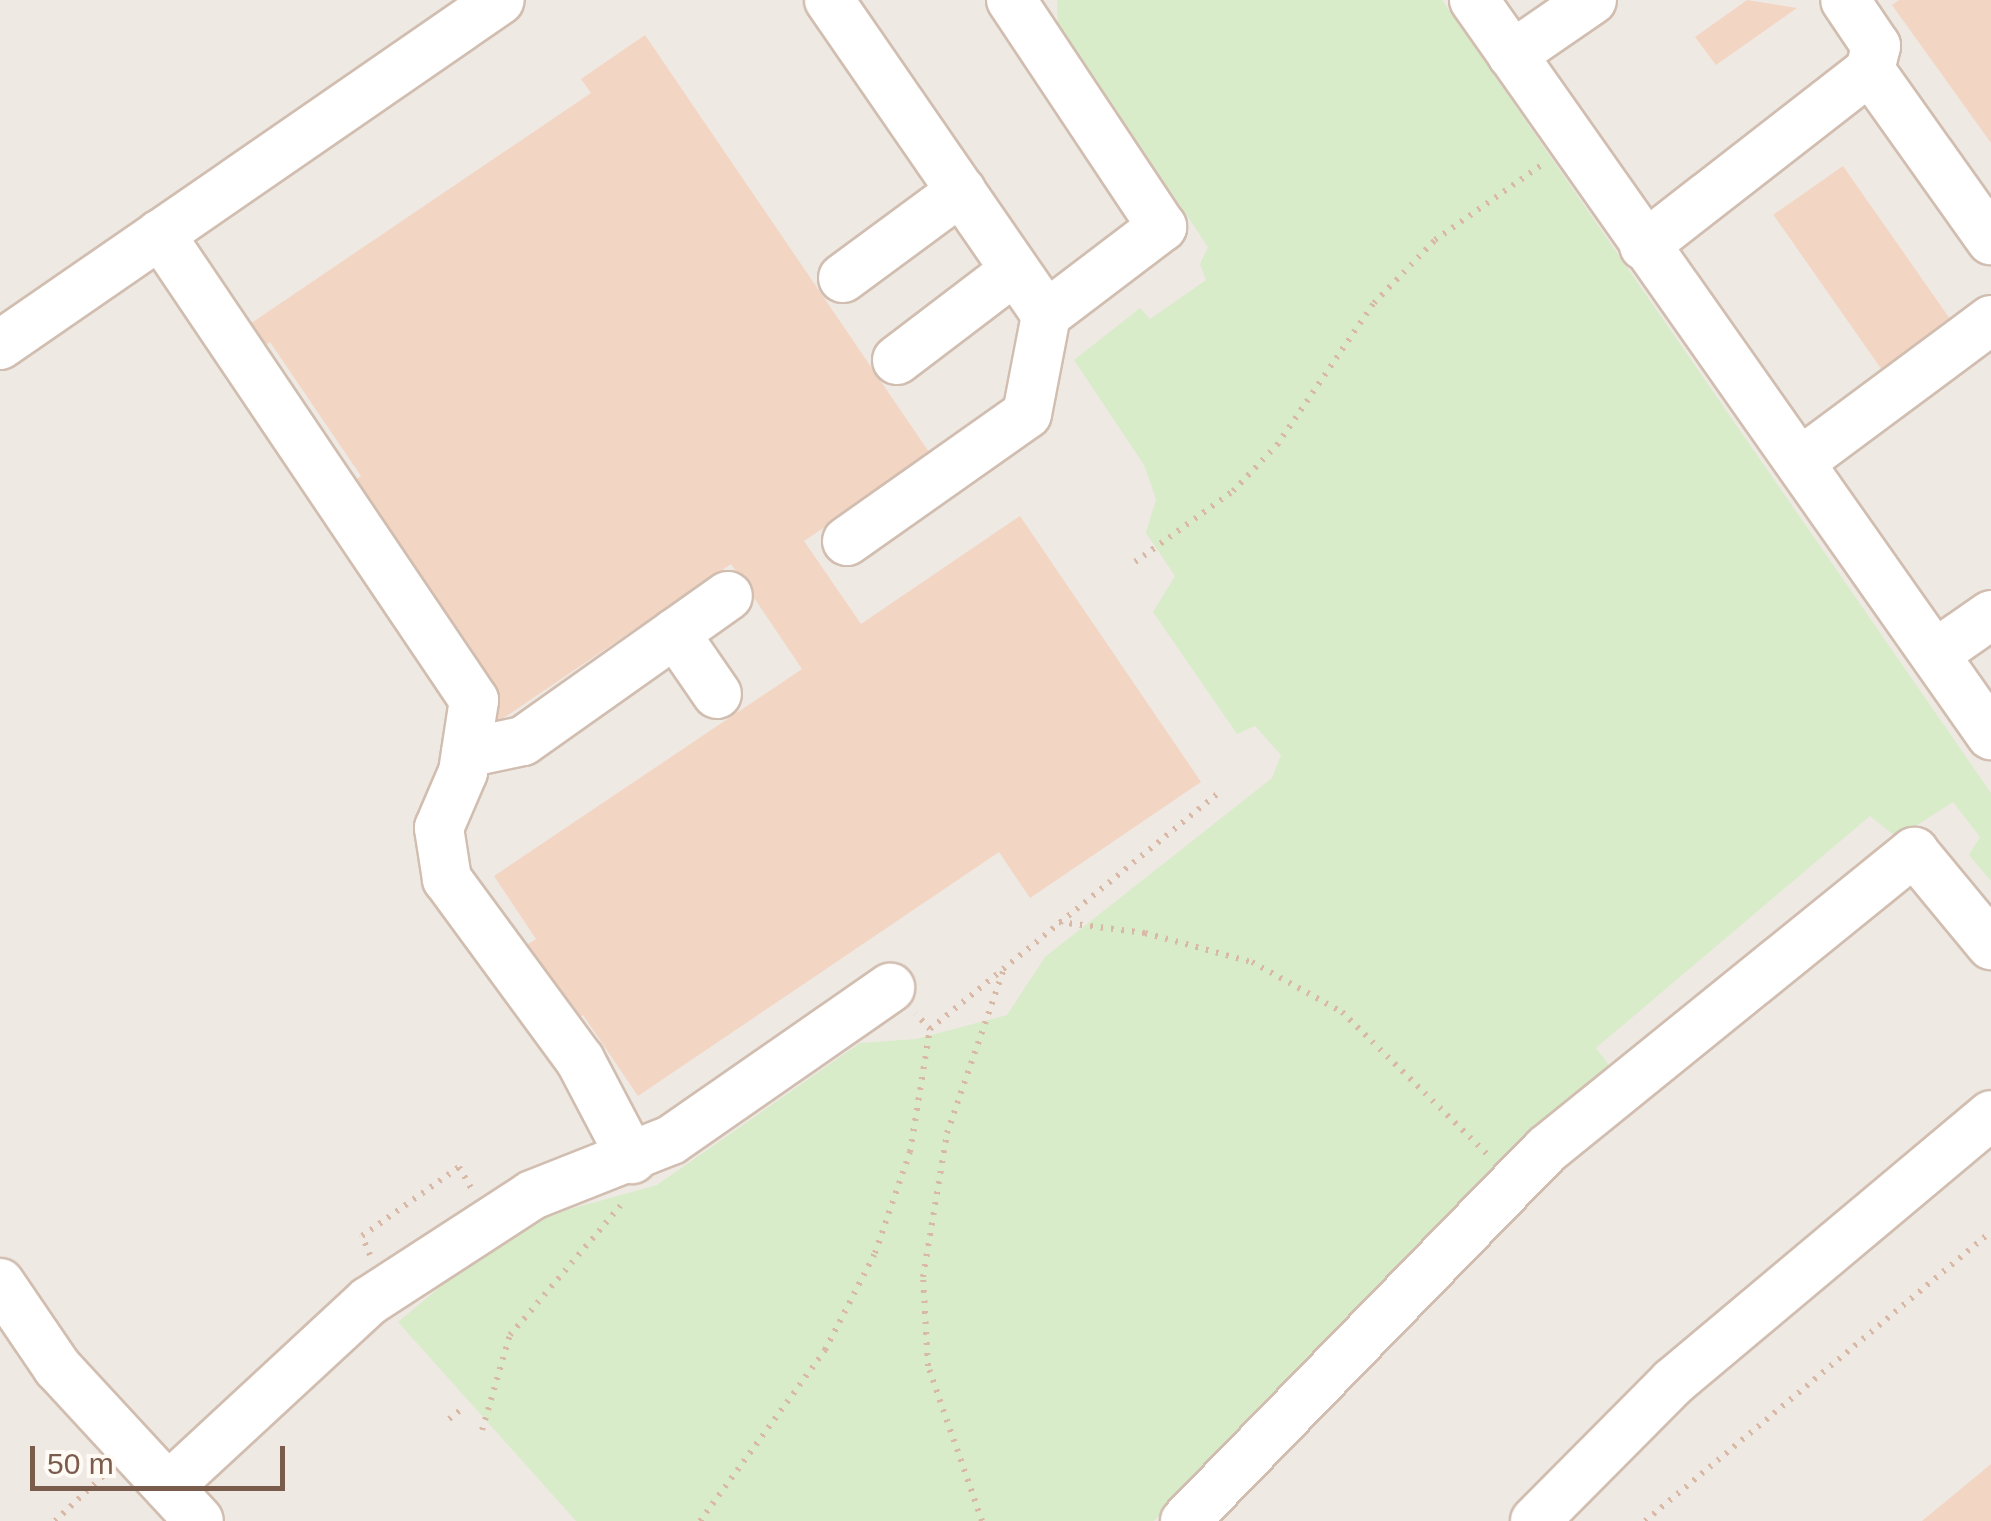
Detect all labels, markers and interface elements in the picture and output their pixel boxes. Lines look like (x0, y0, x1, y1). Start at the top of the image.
scale bar (35, 1426, 290, 1488)
text: 50 m (47, 1447, 114, 1480)

